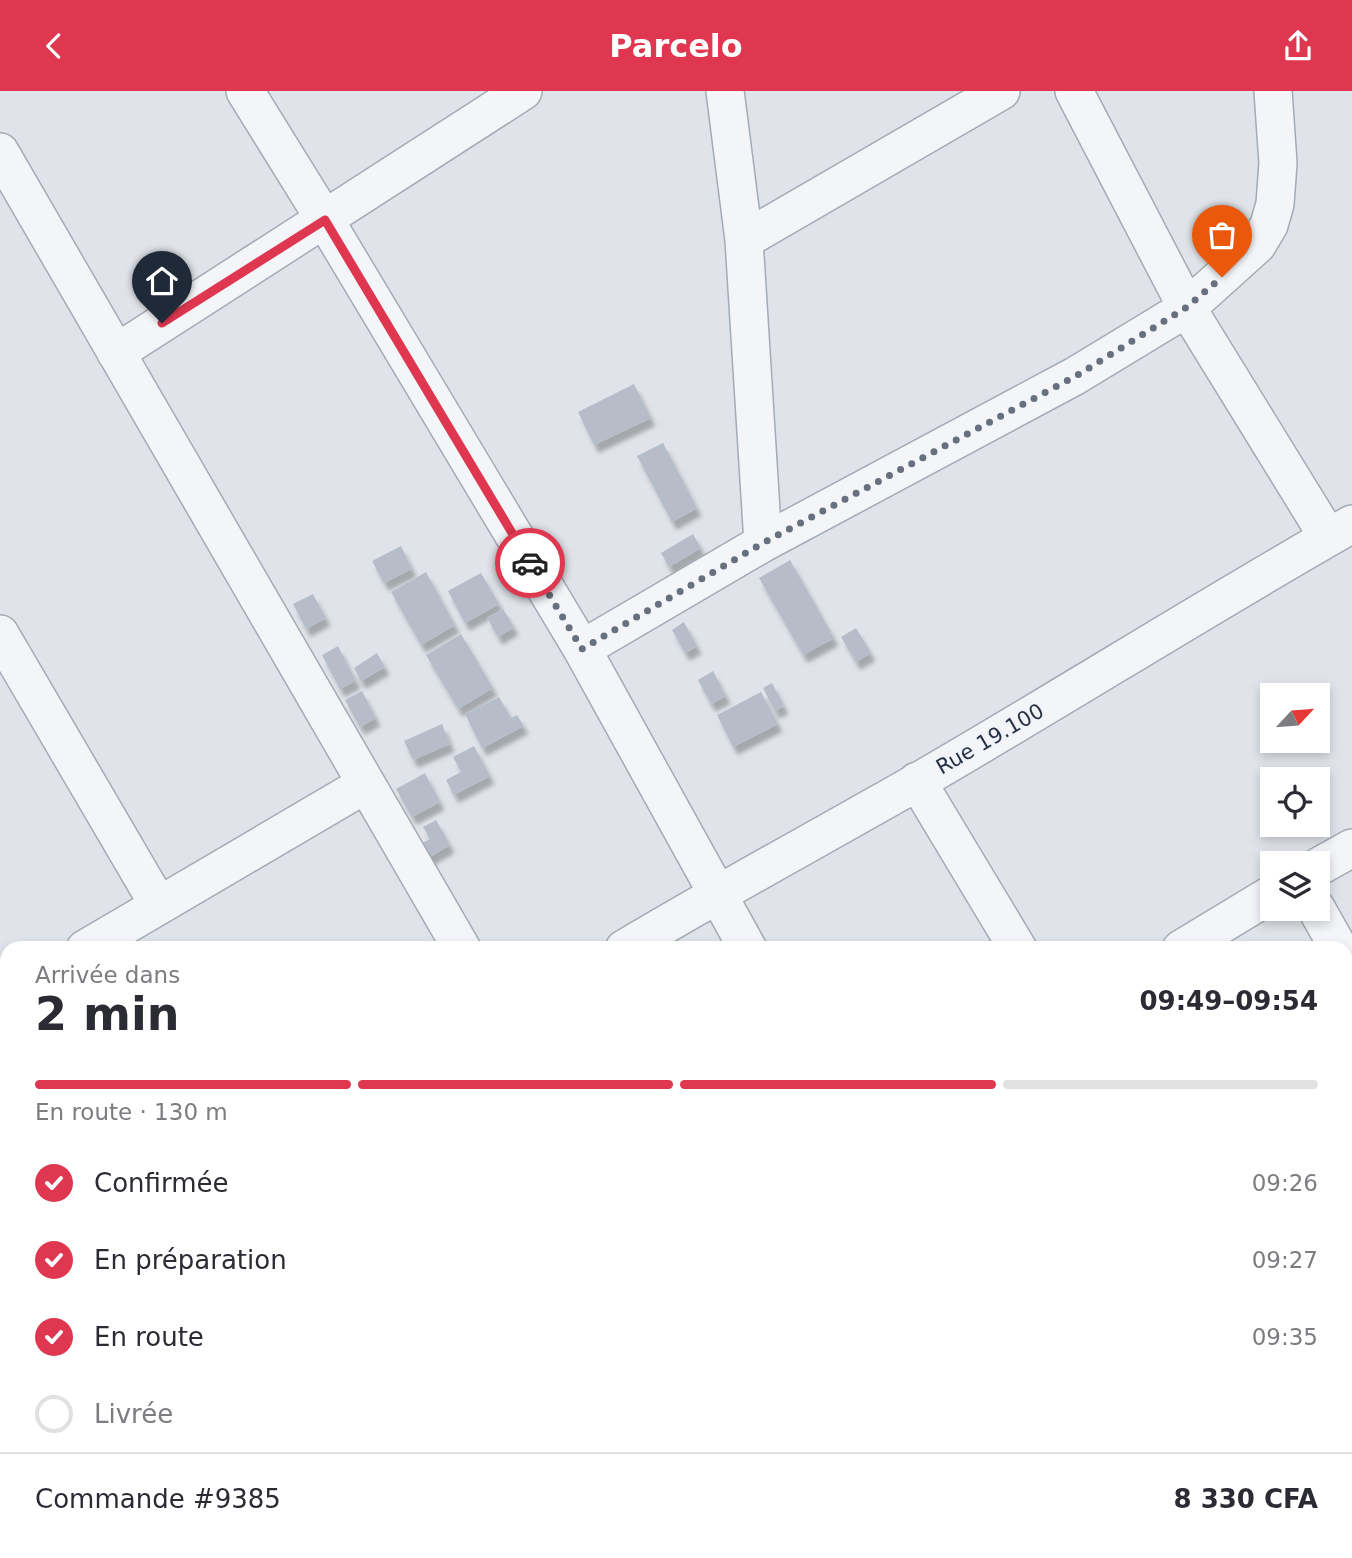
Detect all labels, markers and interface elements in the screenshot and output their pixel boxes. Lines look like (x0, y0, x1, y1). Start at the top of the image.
icon: back (35, 27, 73, 65)
text: Parcelo (609, 27, 743, 65)
icon: share (1279, 27, 1317, 65)
pin (1192, 205, 1252, 277)
icon: bag (1203, 216, 1241, 254)
pin (132, 251, 192, 323)
icon: home (143, 262, 181, 300)
courier (495, 528, 565, 598)
icon: car (511, 544, 549, 582)
north arrow (1260, 683, 1330, 753)
map controls (1260, 683, 1330, 921)
street label: Rue 19.100 (932, 699, 1048, 779)
button: locate (1260, 767, 1330, 837)
button: layers (1260, 851, 1330, 921)
text: Arrivée dans (35, 962, 180, 988)
text: 09:49–09:54 (1139, 986, 1318, 1016)
text: 2 min (35, 987, 179, 1041)
text: En route · 130 m (35, 1099, 228, 1125)
icon: check (35, 1164, 73, 1202)
text: Confirmée (94, 1168, 228, 1198)
text: 09:26 (1252, 1170, 1318, 1196)
icon: check (35, 1241, 73, 1279)
text: En préparation (94, 1245, 287, 1275)
text: 09:27 (1252, 1247, 1318, 1273)
icon: check (35, 1318, 73, 1356)
text: En route (94, 1322, 204, 1352)
text: 09:35 (1252, 1324, 1318, 1350)
text: Livrée (94, 1399, 173, 1429)
text: Commande #9385 (35, 1484, 281, 1514)
text: 8 330 CFA (1174, 1484, 1318, 1514)

